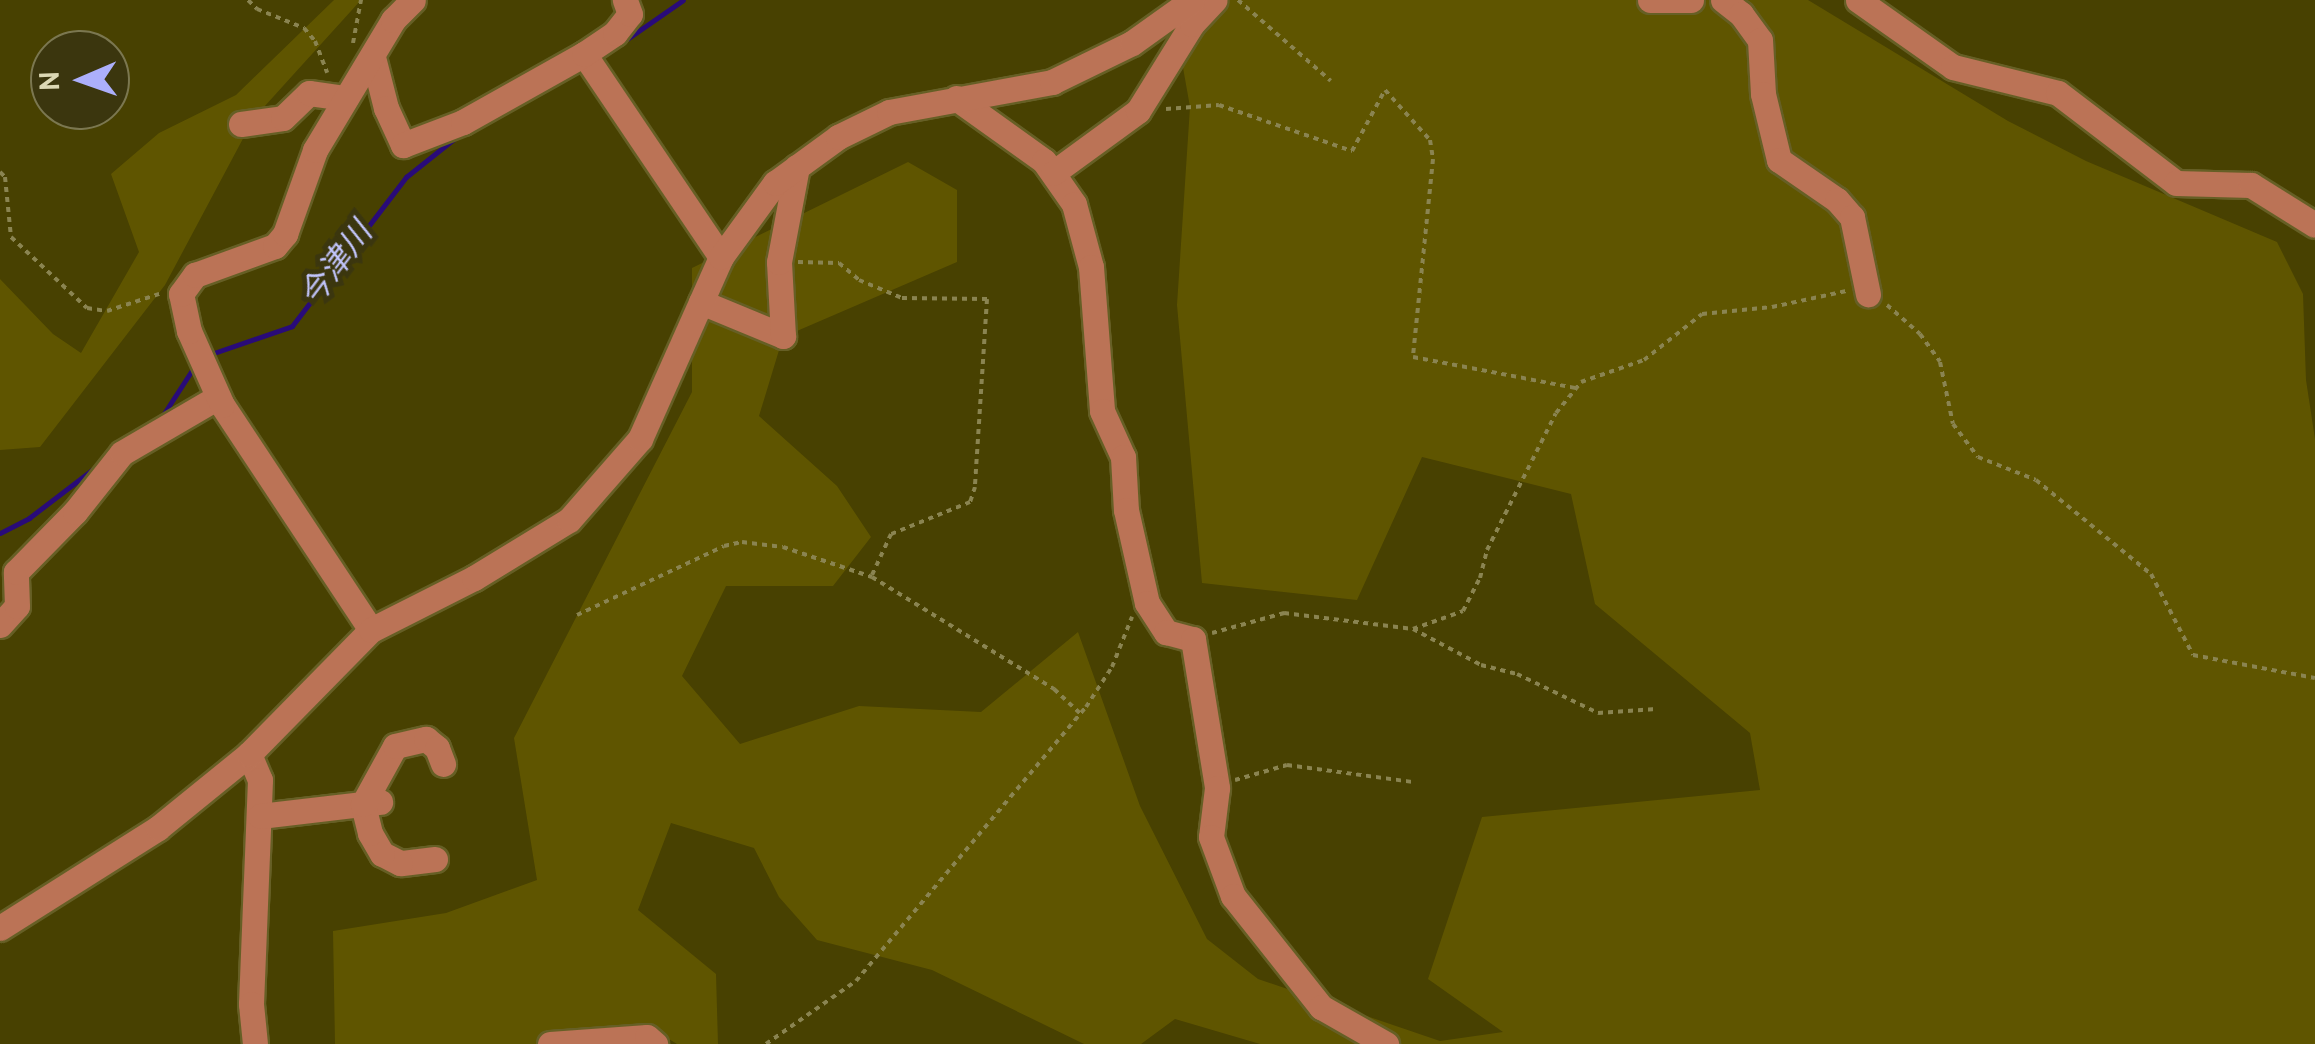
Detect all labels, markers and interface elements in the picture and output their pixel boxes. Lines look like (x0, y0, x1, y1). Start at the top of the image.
north arrow (30, 30, 130, 130)
text: N (34, 70, 70, 92)
water label: 今津川 (294, 216, 382, 316)

